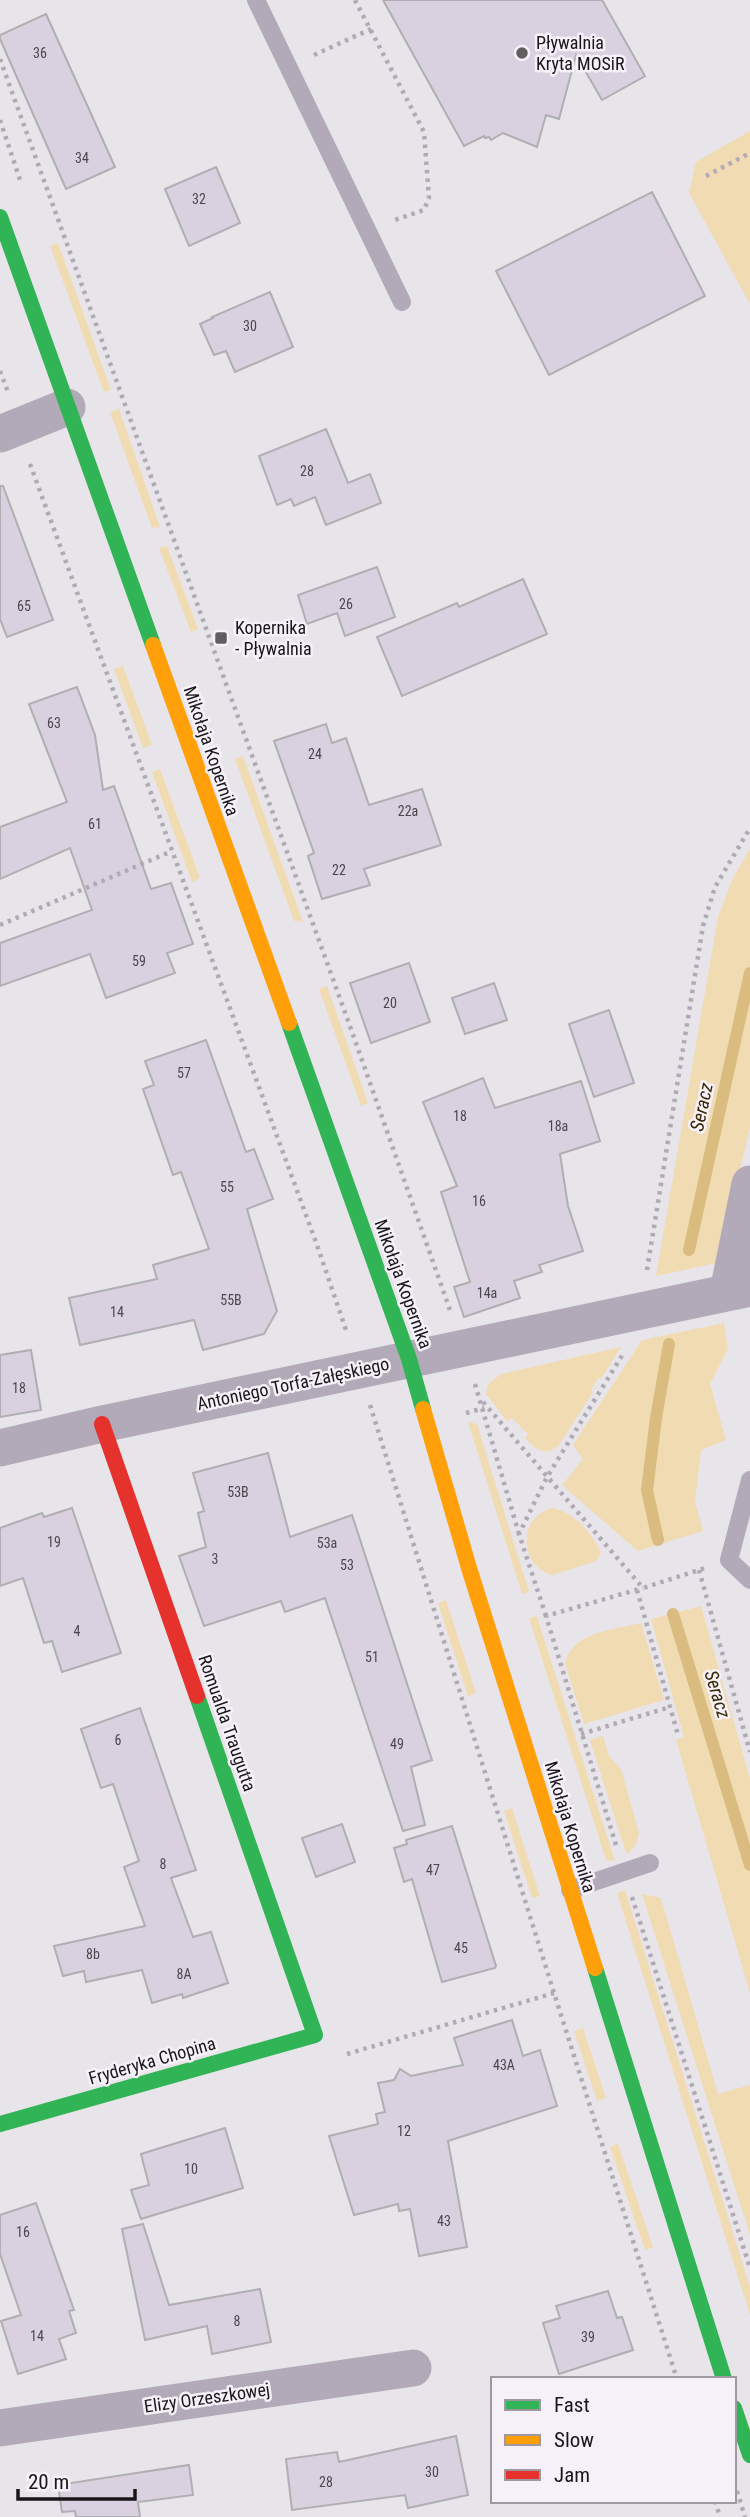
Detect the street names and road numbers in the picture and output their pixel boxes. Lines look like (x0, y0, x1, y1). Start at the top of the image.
street label: Mikołaja Kopernika (179, 683, 244, 818)
street label: Mikołaja Kopernika (370, 1216, 437, 1351)
street label: Antoniego Torfa-Załęskiego (195, 1353, 391, 1414)
street label: Romualda Traugutta (194, 1652, 261, 1794)
street label: Mikołaja Kopernika (541, 1759, 600, 1895)
street label: Fryderyka Chopina (86, 2032, 218, 2089)
street label: Elizy Orzeszkowej (143, 2378, 271, 2417)

